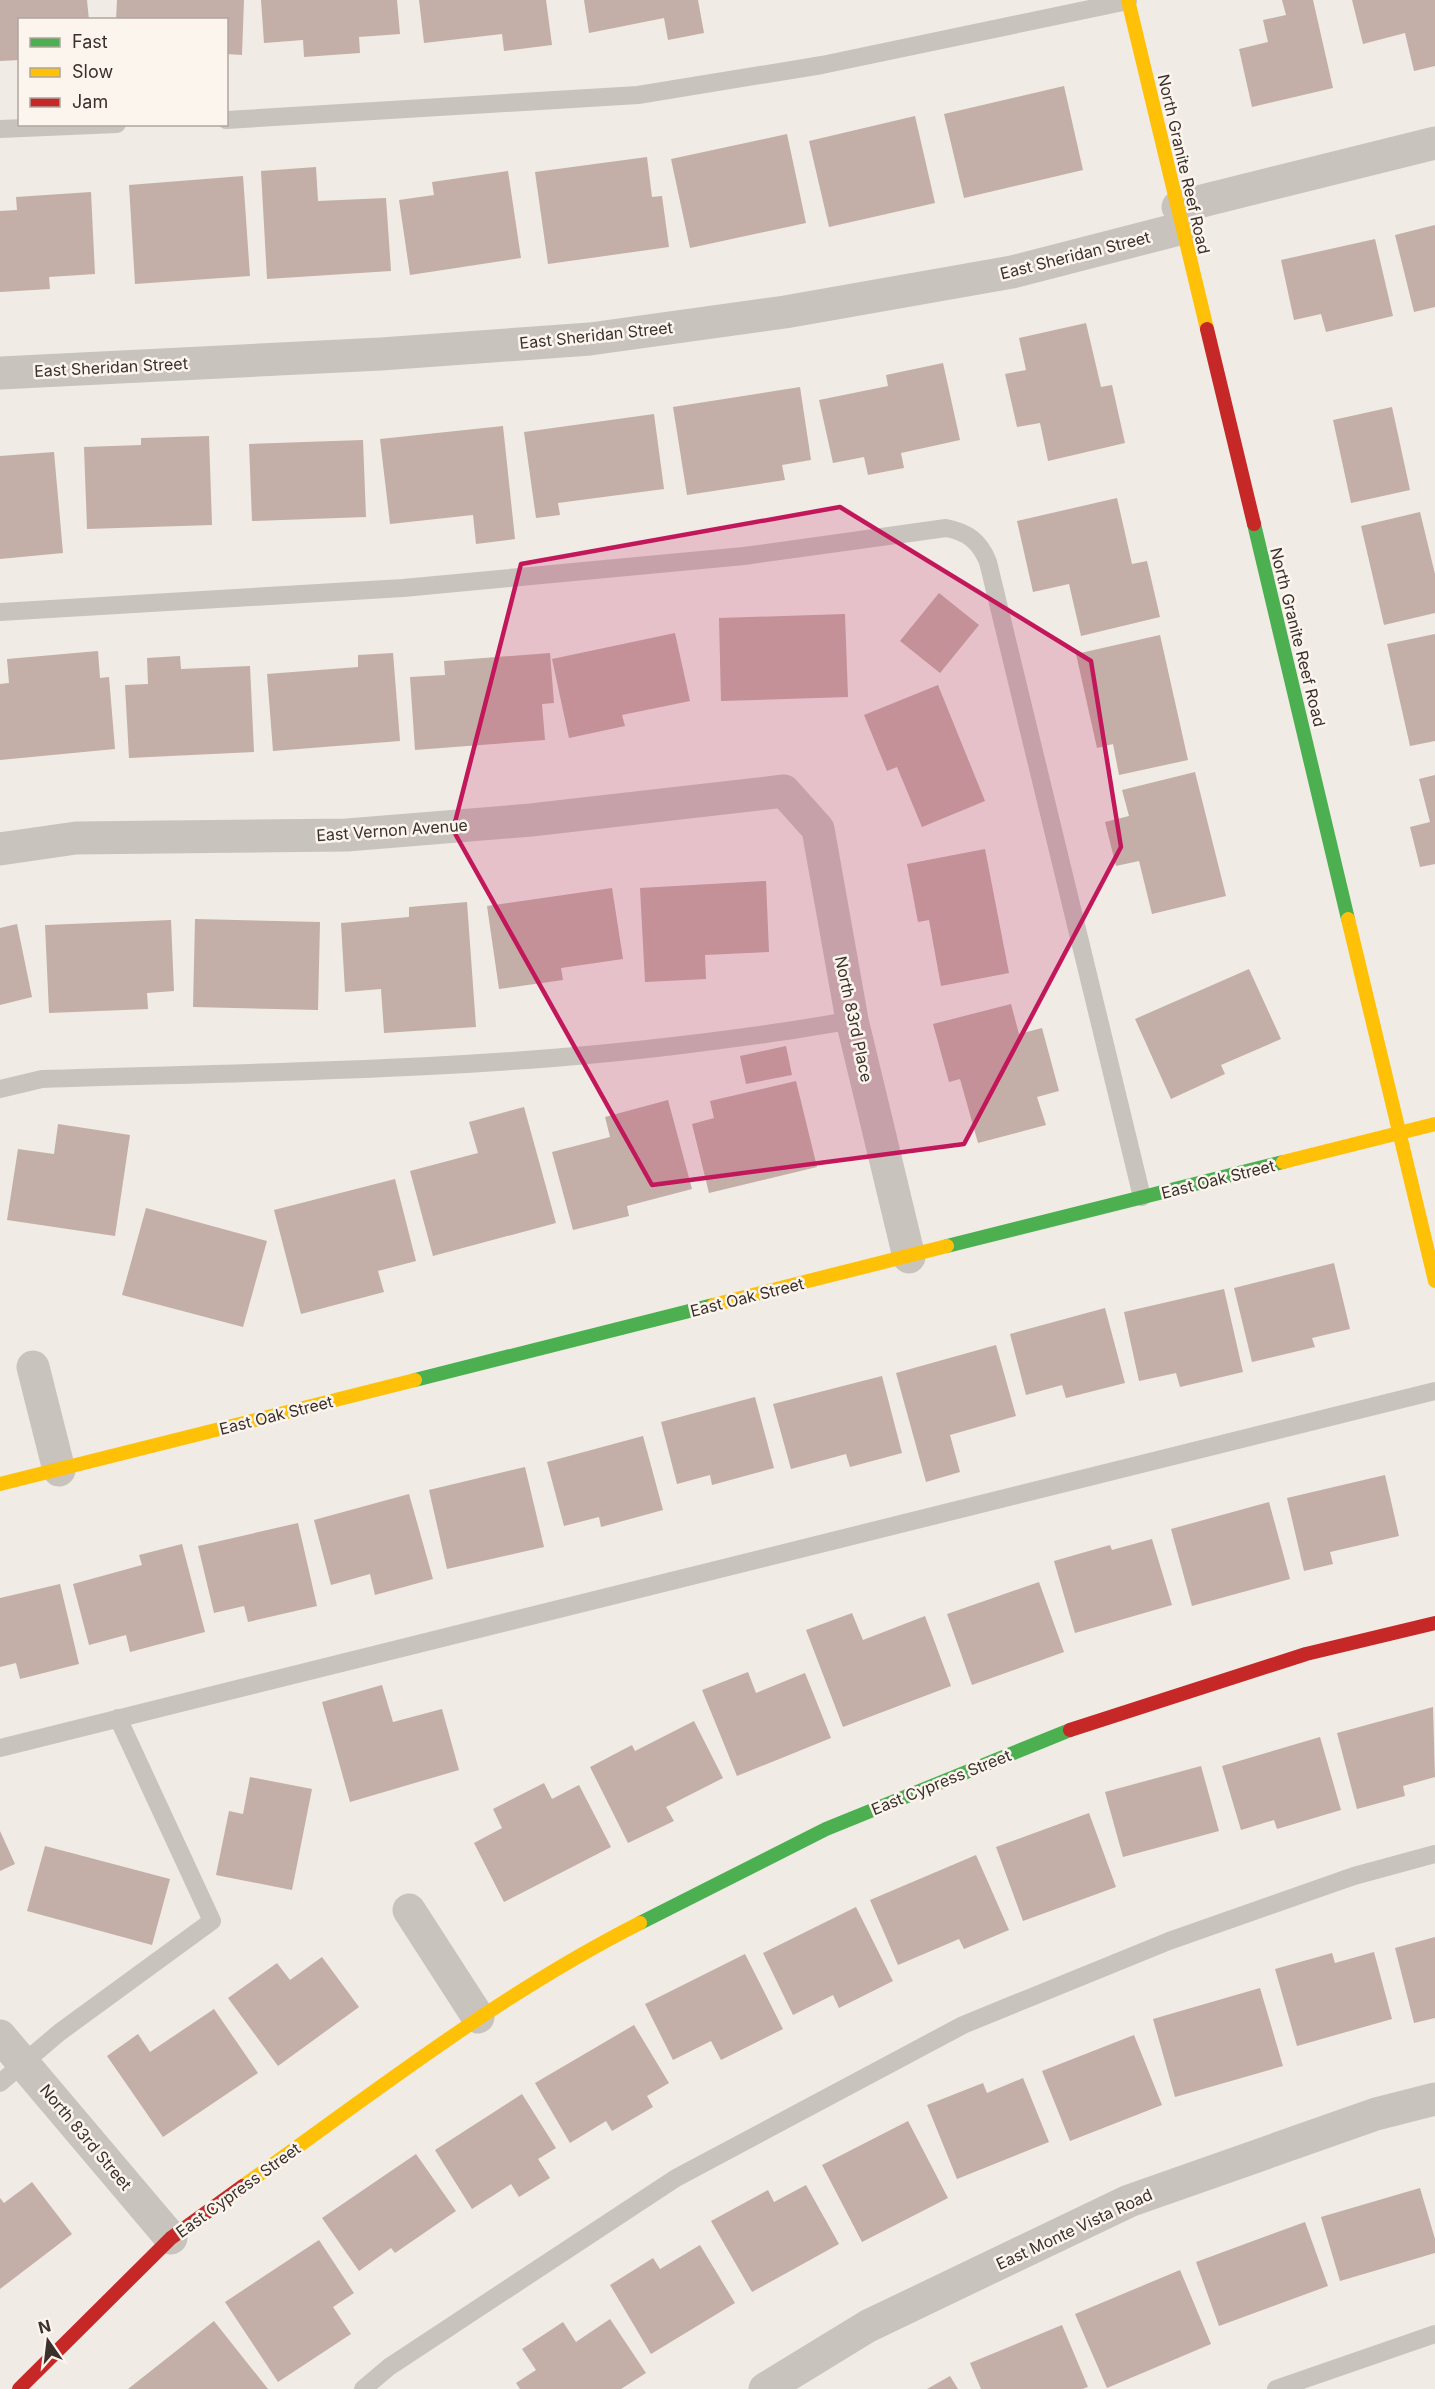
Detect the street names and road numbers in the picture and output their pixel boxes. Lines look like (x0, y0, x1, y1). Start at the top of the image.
street label: North Granite Reef Road (1154, 72, 1214, 256)
street label: East Sheridan Street (998, 227, 1152, 283)
street label: East Sheridan Street (518, 317, 674, 353)
street label: East Sheridan Street (34, 353, 188, 381)
street label: North Granite Reef Road (1266, 545, 1330, 729)
street label: East Vernon Avenue (316, 815, 468, 845)
street label: North 83rd Place (831, 954, 877, 1084)
street label: East Oak Street (1159, 1155, 1277, 1203)
street label: East Oak Street (688, 1273, 806, 1321)
street label: East Oak Street (217, 1391, 335, 1439)
street label: East Cypress Street (868, 1745, 1014, 1819)
street label: North 83rd Street (36, 2080, 136, 2194)
street label: East Cypress Street (172, 2138, 304, 2242)
street label: East Monte Vista Road (993, 2184, 1155, 2274)

